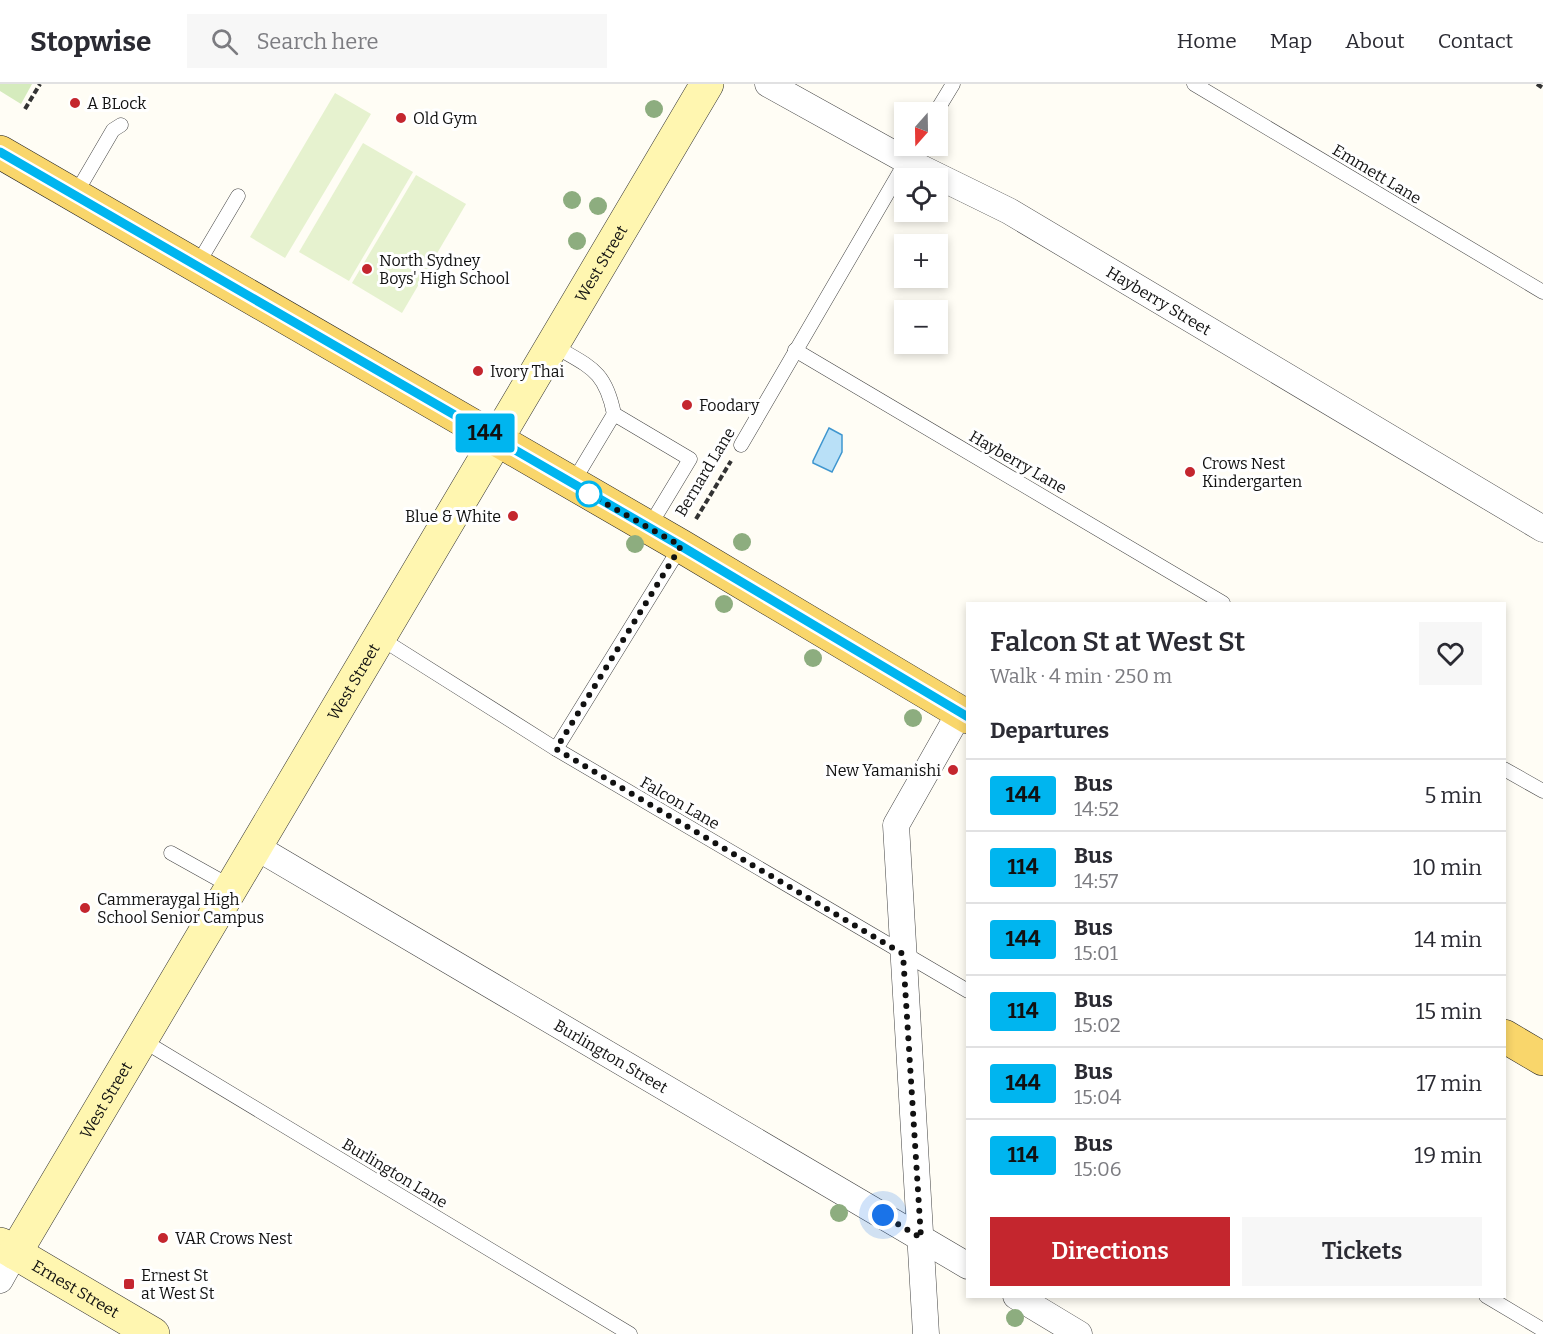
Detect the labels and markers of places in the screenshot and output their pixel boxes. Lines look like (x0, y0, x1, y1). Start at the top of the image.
place label: A BLock (87, 94, 146, 113)
marker: A BLock (68, 96, 82, 110)
place label: Old Gym (413, 109, 477, 128)
marker: Old Gym (394, 111, 408, 125)
place label: North Sydney Boys' High School (379, 251, 510, 288)
marker: North Sydney Boys' High School (360, 262, 374, 276)
place label: Ivory Thai (490, 362, 564, 381)
marker: Ivory Thai (471, 364, 485, 378)
place label: Foodary (699, 396, 760, 415)
marker: Foodary (680, 398, 694, 412)
place label: Crows Nest Kindergarten (1202, 454, 1302, 491)
marker: Crows Nest Kindergarten (1183, 465, 1197, 479)
unlabelled marker (576, 481, 602, 507)
place label: Blue & White (405, 507, 501, 526)
marker: Blue & White (506, 509, 520, 523)
place label: New Yamanishi (825, 761, 941, 780)
marker: New Yamanishi (946, 763, 960, 777)
place label: Cammeraygal High School Senior Campus (97, 890, 264, 927)
marker: Cammeraygal High School Senior Campus (78, 901, 92, 915)
place label: VAR Crows Nest (175, 1229, 293, 1248)
marker: VAR Crows Nest (156, 1231, 170, 1245)
place label: Ernest St at West St (141, 1266, 215, 1303)
marker: Ernest St at West St (122, 1277, 136, 1291)

